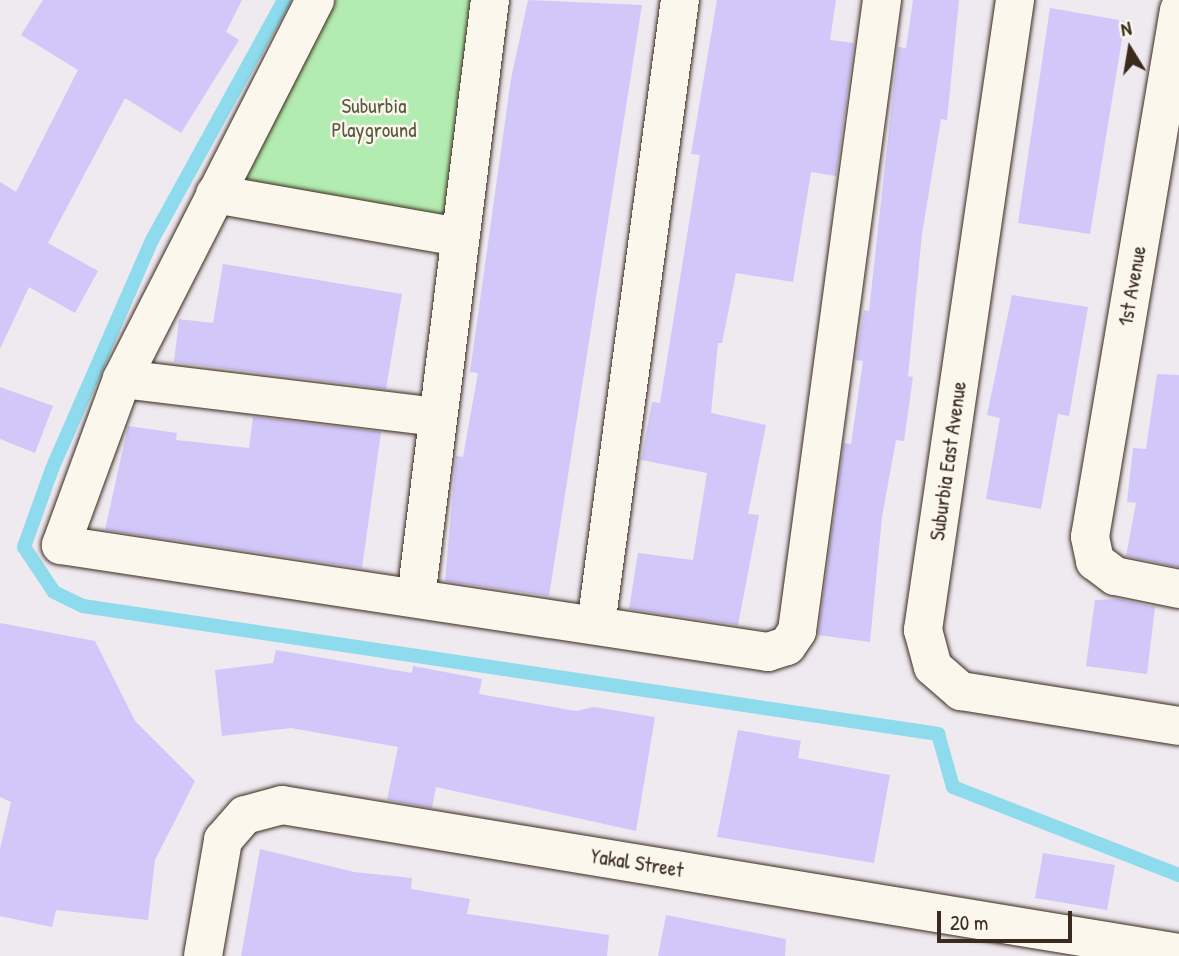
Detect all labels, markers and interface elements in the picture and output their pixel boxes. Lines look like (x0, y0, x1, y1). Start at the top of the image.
north arrow (1095, 14, 1165, 84)
text: N (1119, 15, 1133, 42)
park label: Suburbia Playground (332, 93, 416, 143)
street label: 1st Avenue (1113, 244, 1151, 328)
street label: Suburbia East Avenue (924, 380, 972, 542)
street label: Yakal Street (589, 843, 685, 883)
scale bar (941, 897, 1076, 941)
text: 20 m (950, 908, 988, 937)

